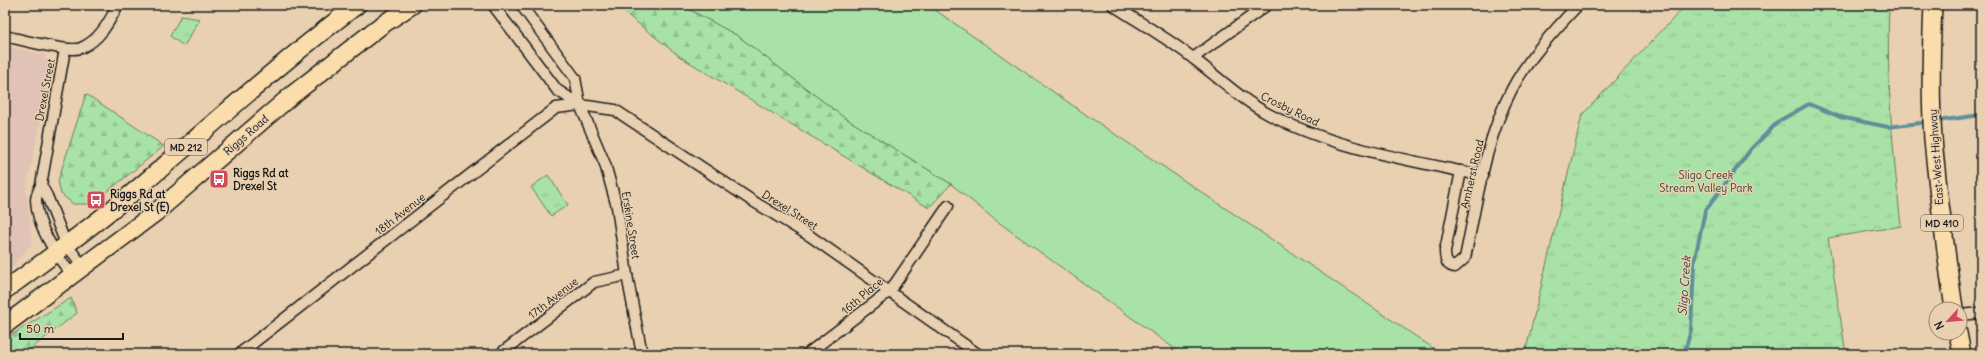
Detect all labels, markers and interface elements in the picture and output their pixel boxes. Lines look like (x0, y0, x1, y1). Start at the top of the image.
street label: Drexel Street (32, 57, 58, 122)
street label: Crosby Road (1258, 89, 1322, 129)
street label: East-West Highway (1926, 109, 1946, 205)
street label: Riggs Road (221, 111, 272, 158)
street label: Amherst Road (1457, 138, 1487, 210)
road number: MD 212 (165, 139, 207, 155)
place label: Riggs Rd at Drexel St (233, 166, 289, 193)
bus stop icon: Riggs Rd at Drexel St (208, 168, 230, 190)
park label: Sligo Creek Stream Valley Park (1659, 168, 1753, 195)
place label: Riggs Rd at Drexel St (E) (110, 187, 170, 215)
street label: Drexel Street (759, 187, 821, 233)
bus stop icon: Riggs Rd at Drexel St (E) (85, 189, 107, 211)
street label: 18th Avenue (372, 190, 428, 238)
street label: Erskine Street (619, 190, 643, 260)
road number: MD 410 (1921, 215, 1963, 231)
water label: Sligo Creek (1674, 255, 1694, 316)
street label: 17th Avenue (525, 274, 581, 322)
street label: 16th Place (838, 275, 886, 317)
north arrow (1928, 301, 1968, 341)
scale bar (20, 315, 123, 341)
text: N (1931, 319, 1947, 332)
text: 50 m (26, 321, 55, 336)

